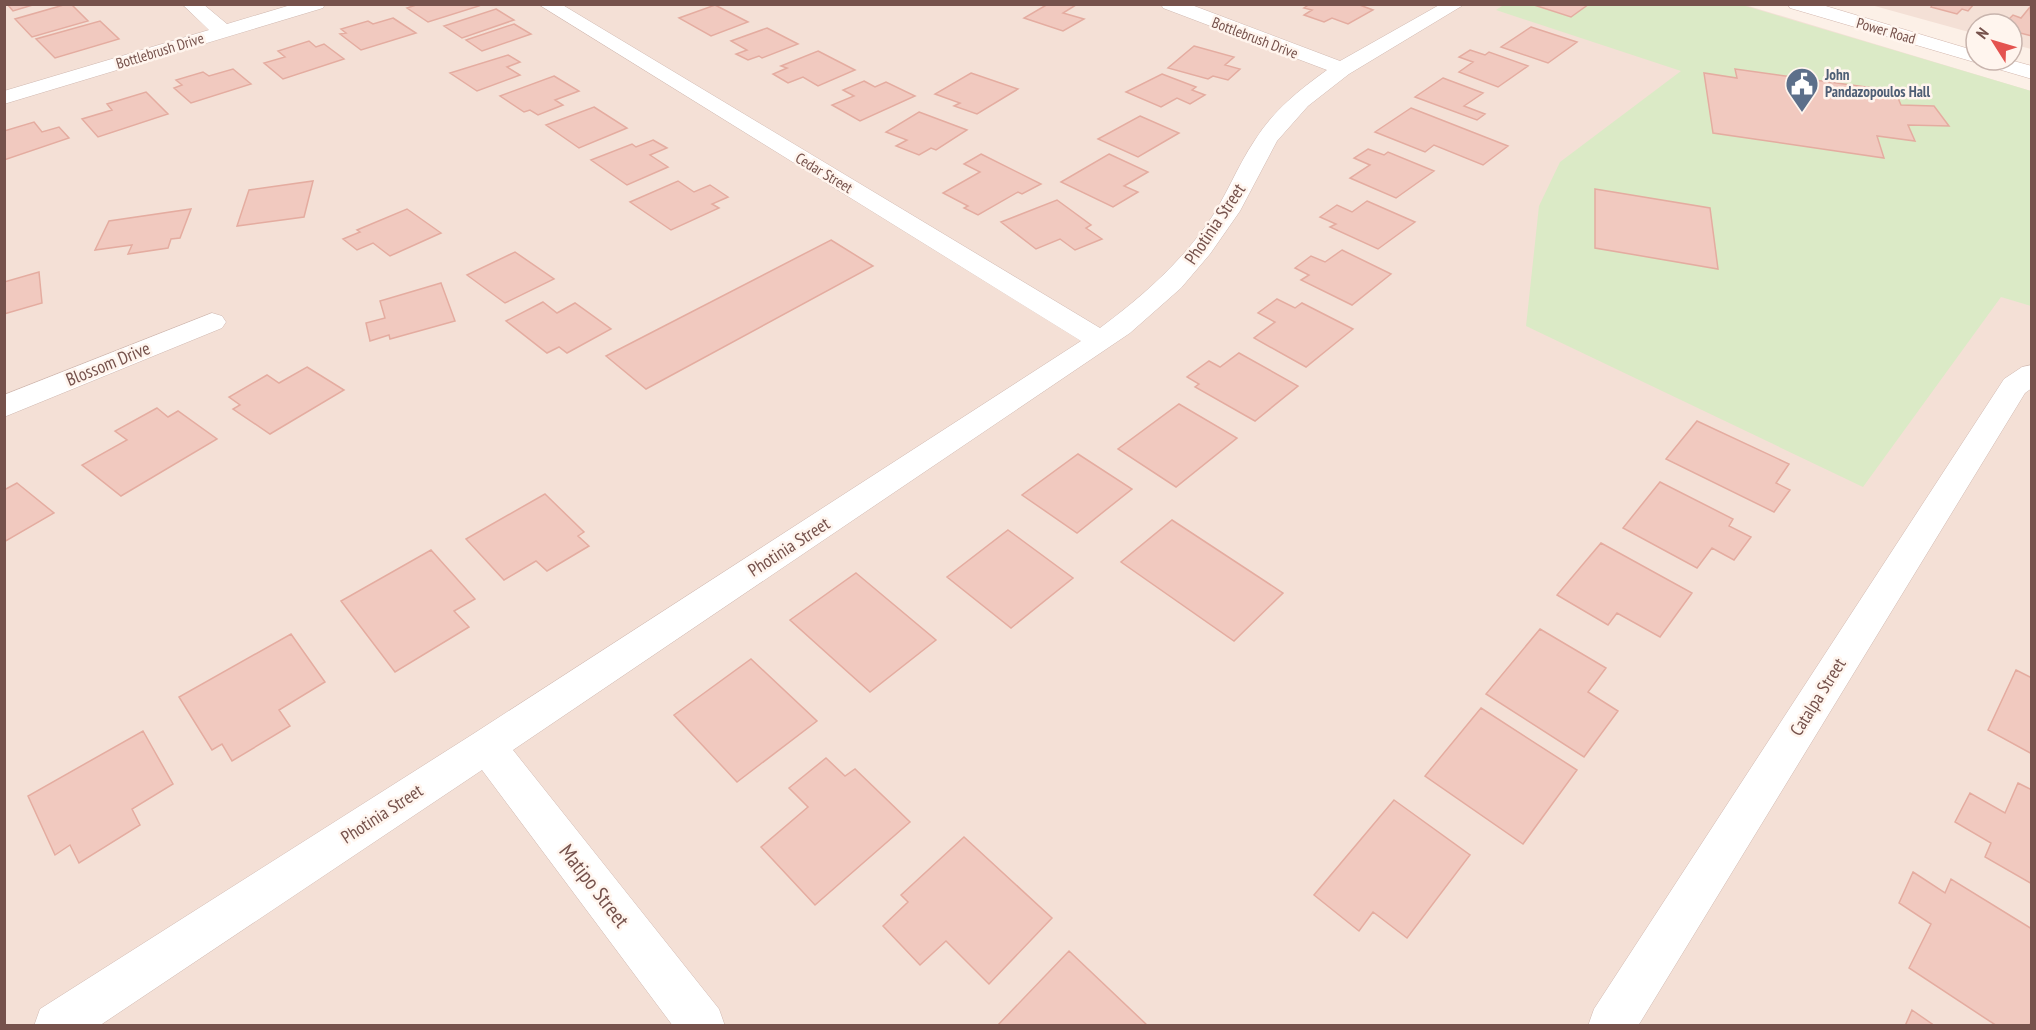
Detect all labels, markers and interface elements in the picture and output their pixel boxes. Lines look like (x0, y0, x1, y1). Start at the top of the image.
street label: Bottlebrush Drive (1209, 12, 1301, 63)
north arrow (1964, 12, 2024, 72)
street label: Power Road (1854, 13, 1918, 48)
text: N (1971, 24, 1993, 42)
street label: Bottlebrush Drive (114, 28, 206, 73)
place label: John Pandazopoulos Hall (1824, 65, 1930, 101)
public building icon: John Pandazopoulos Hall (1784, 66, 1820, 113)
street label: Cedar Street (792, 148, 856, 197)
street label: Photinia Street (1179, 179, 1250, 269)
street label: Blossom Drive (62, 336, 153, 391)
street label: Photinia Street (744, 512, 834, 581)
street label: Catalpa Street (1785, 653, 1851, 740)
street label: Photinia Street (337, 779, 427, 848)
street label: Matipo Street (554, 839, 635, 933)

